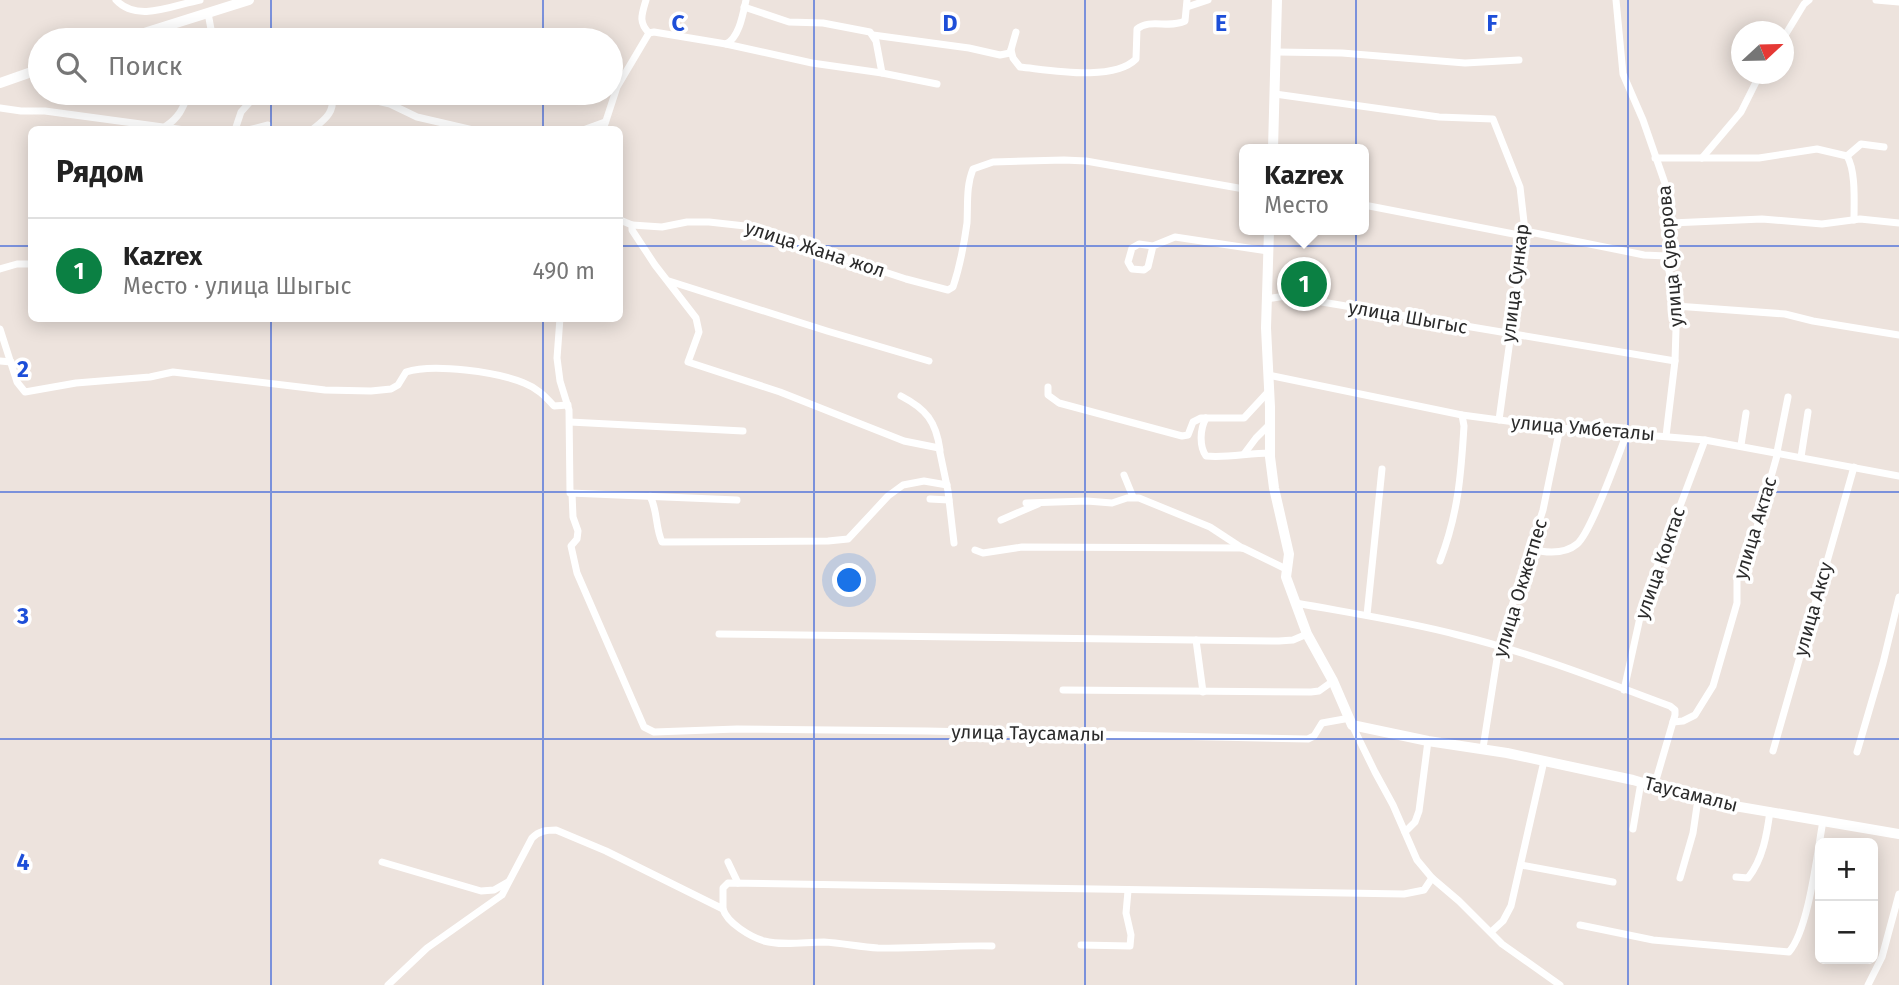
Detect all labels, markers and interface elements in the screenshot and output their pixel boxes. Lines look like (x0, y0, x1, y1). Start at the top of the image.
text: C (671, 9, 685, 37)
text: D (943, 9, 958, 37)
text: E (1215, 9, 1227, 37)
text: F (1486, 9, 1498, 37)
north arrow (1731, 21, 1794, 84)
search box (28, 28, 623, 105)
icon: search (52, 48, 90, 86)
text: Поиск (108, 51, 182, 82)
popup (1239, 144, 1369, 235)
text: Рядом (56, 154, 144, 190)
text: Kazrex (1264, 160, 1344, 191)
street label: улица Суворова (1652, 184, 1688, 328)
text: Место (1264, 191, 1329, 219)
street label: улица Жана жол (742, 216, 888, 282)
street label: улица Сункар (1496, 222, 1534, 344)
text: Kazrex (123, 241, 202, 272)
text: 1 (74, 257, 84, 285)
text: 490 m (533, 257, 595, 285)
pin: 1 (1281, 258, 1327, 310)
text: Место · улица Шыгыс (123, 272, 351, 300)
street label: улица Шыгыс (1347, 295, 1469, 339)
text: 2 (17, 355, 29, 383)
street label: улица Умбеталы (1510, 410, 1656, 446)
street label: улица Актас (1729, 474, 1781, 582)
street label: улица Коктас (1630, 504, 1690, 622)
street label: улица Окжетпес (1488, 516, 1552, 660)
street label: улица Аксу (1789, 559, 1838, 659)
your location (832, 563, 866, 597)
text: 3 (16, 602, 29, 630)
street label: улица Таусамалы (951, 720, 1105, 746)
street label: Таусамалы (1642, 771, 1740, 817)
map controls (1815, 838, 1878, 964)
button: + (1815, 838, 1878, 901)
text: 4 (17, 848, 30, 876)
button: − (1815, 901, 1878, 964)

